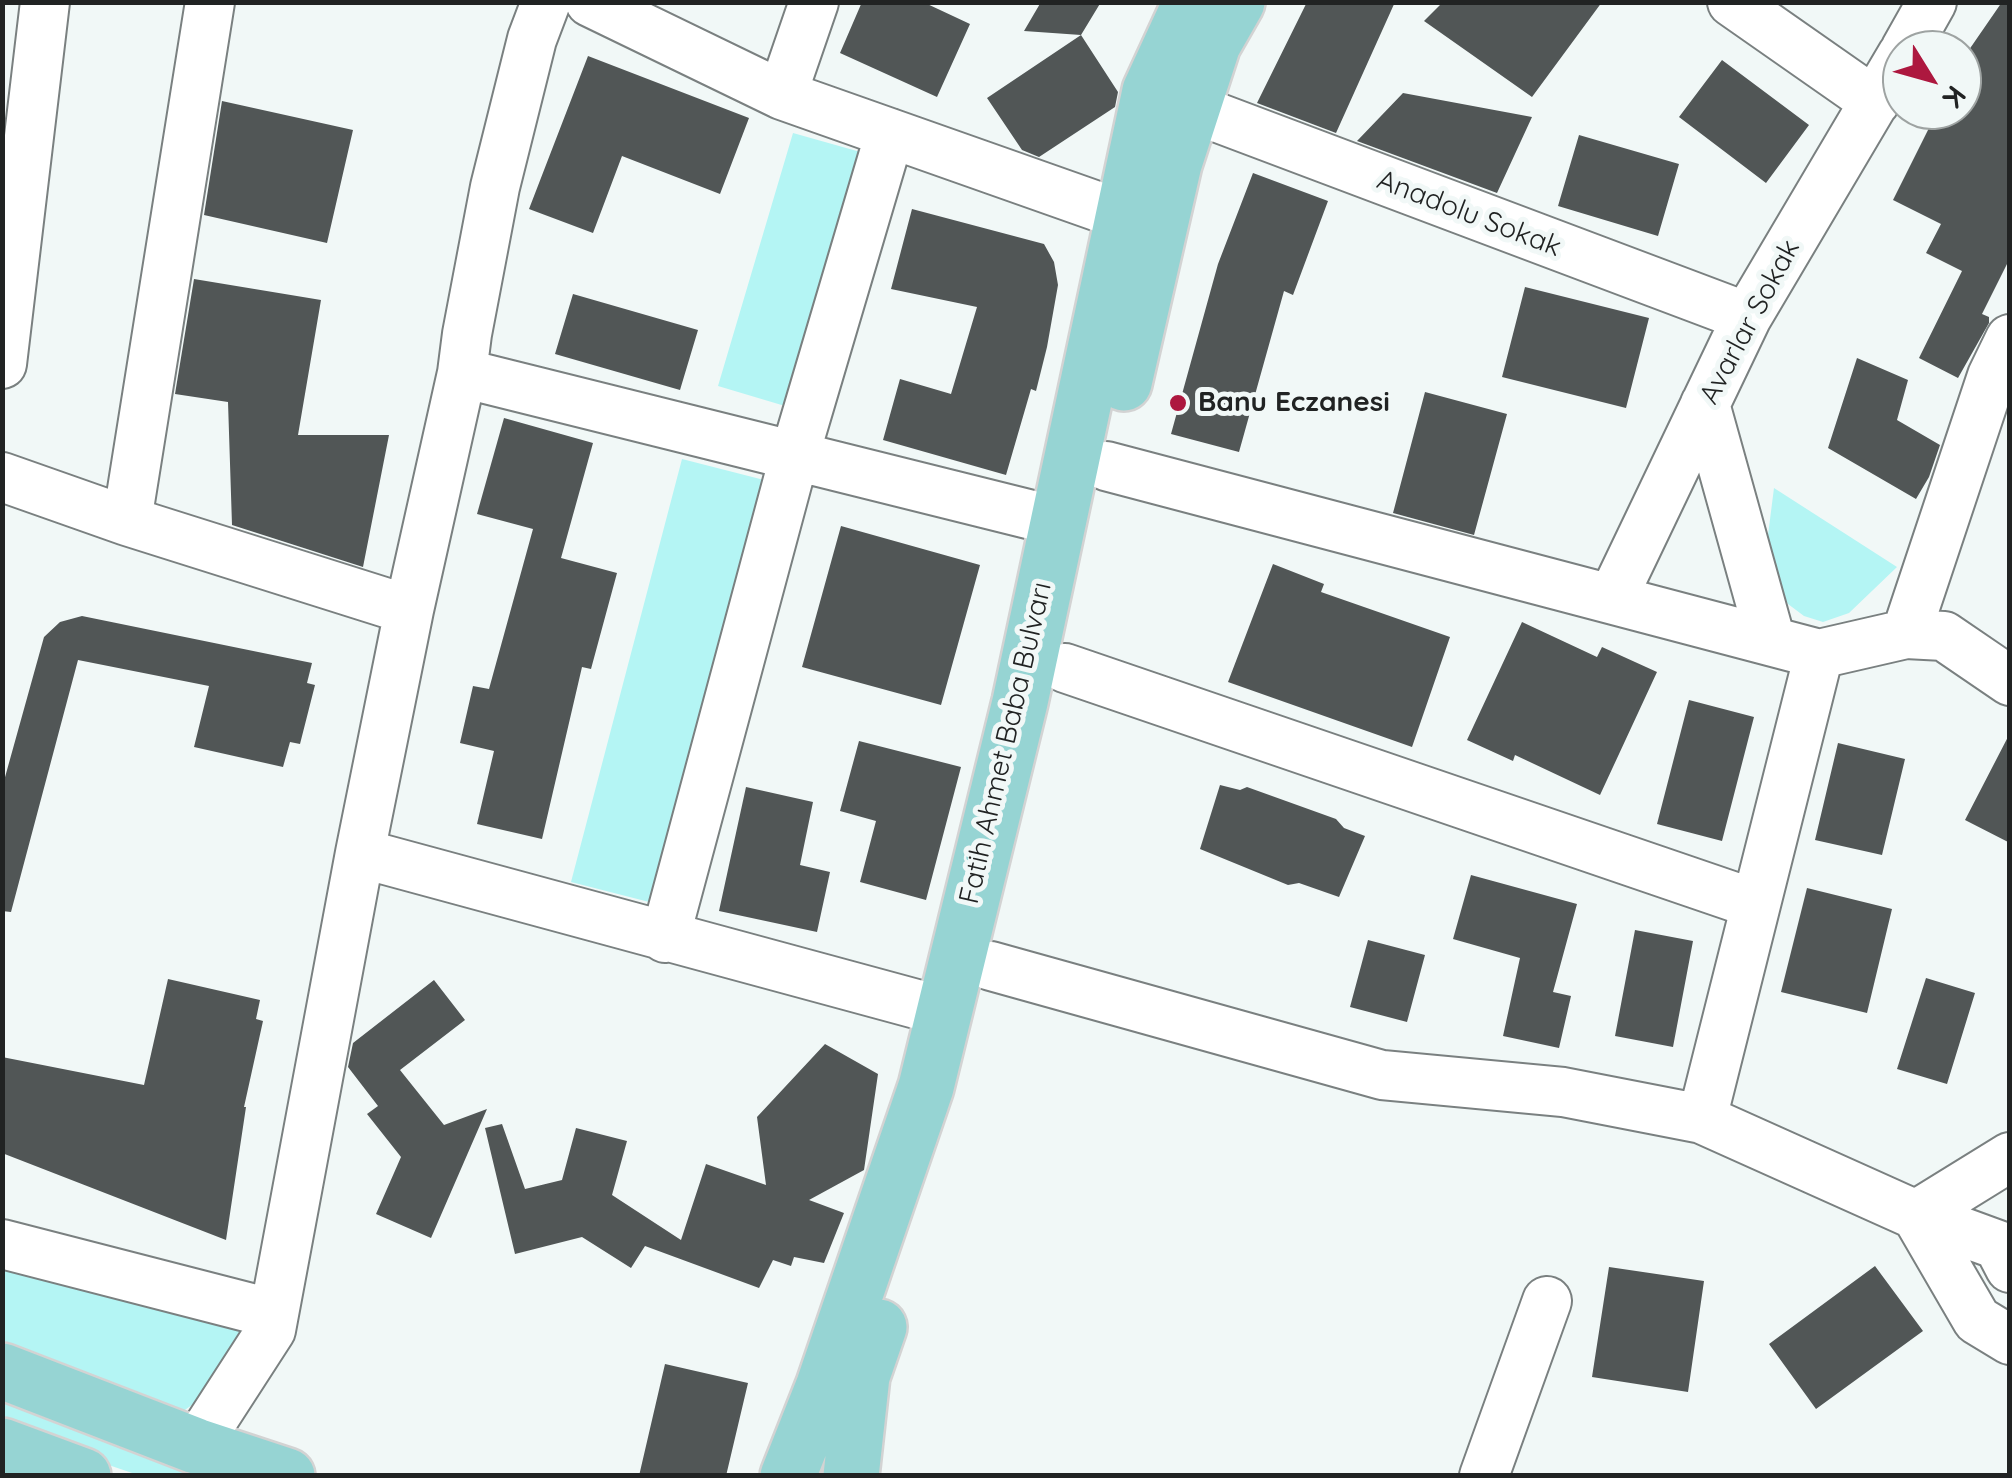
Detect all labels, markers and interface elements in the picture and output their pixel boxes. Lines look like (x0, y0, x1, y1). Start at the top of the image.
north arrow (1882, 30, 1982, 130)
text: K (1935, 79, 1974, 115)
street label: Anadolu Sokak (1372, 163, 1566, 265)
street label: Avarlar Sokak (1693, 234, 1807, 410)
place label: Banu Eczanesi (1198, 386, 1390, 420)
marker: Banu Eczanesi (1167, 392, 1189, 414)
street label: Fatih Ahmet Baba Bulvarı (953, 579, 1059, 907)

